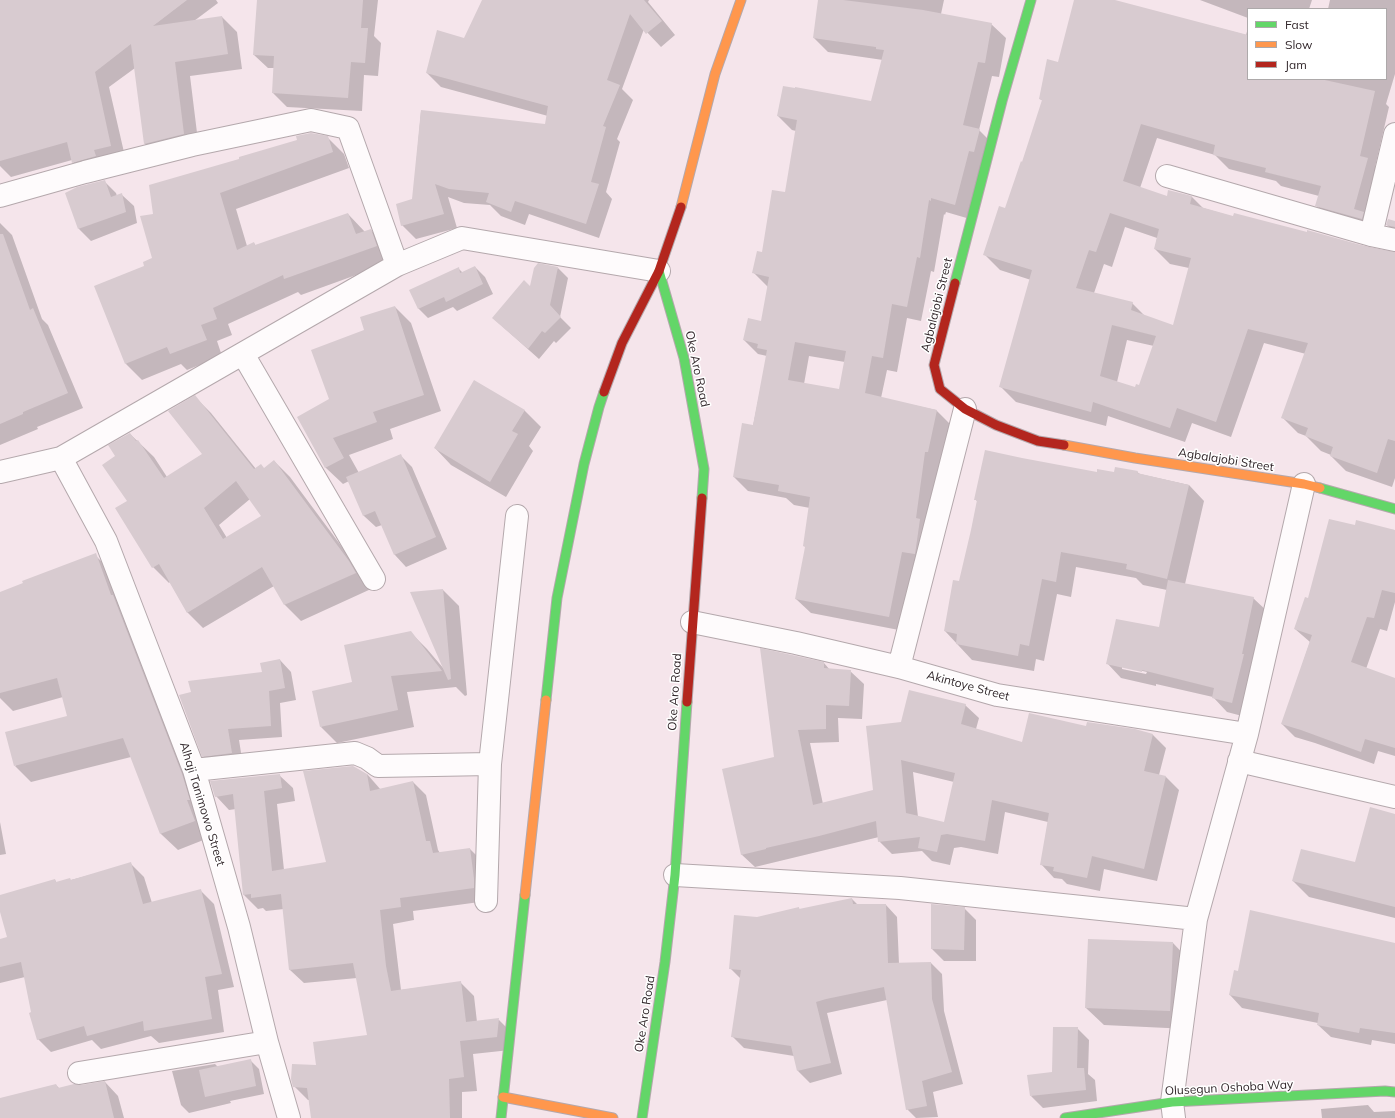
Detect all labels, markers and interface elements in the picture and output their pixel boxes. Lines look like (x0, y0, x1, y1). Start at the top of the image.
legend (1247, 8, 1387, 80)
text: Fast (1285, 17, 1309, 32)
text: Slow (1285, 37, 1313, 52)
text: Jam (1285, 57, 1307, 72)
street label: Agbalajobi Street (918, 256, 956, 354)
street label: Oke Aro Road (682, 330, 712, 408)
street label: Agbalajobi Street (1177, 445, 1275, 475)
street label: Oke Aro Road (665, 653, 685, 731)
street label: Akintoye Street (925, 668, 1011, 704)
street label: Alhaji Tanimowo Street (176, 740, 228, 868)
street label: Oke Aro Road (632, 975, 658, 1053)
street label: Olusegun Oshoba Way (1164, 1077, 1294, 1099)

